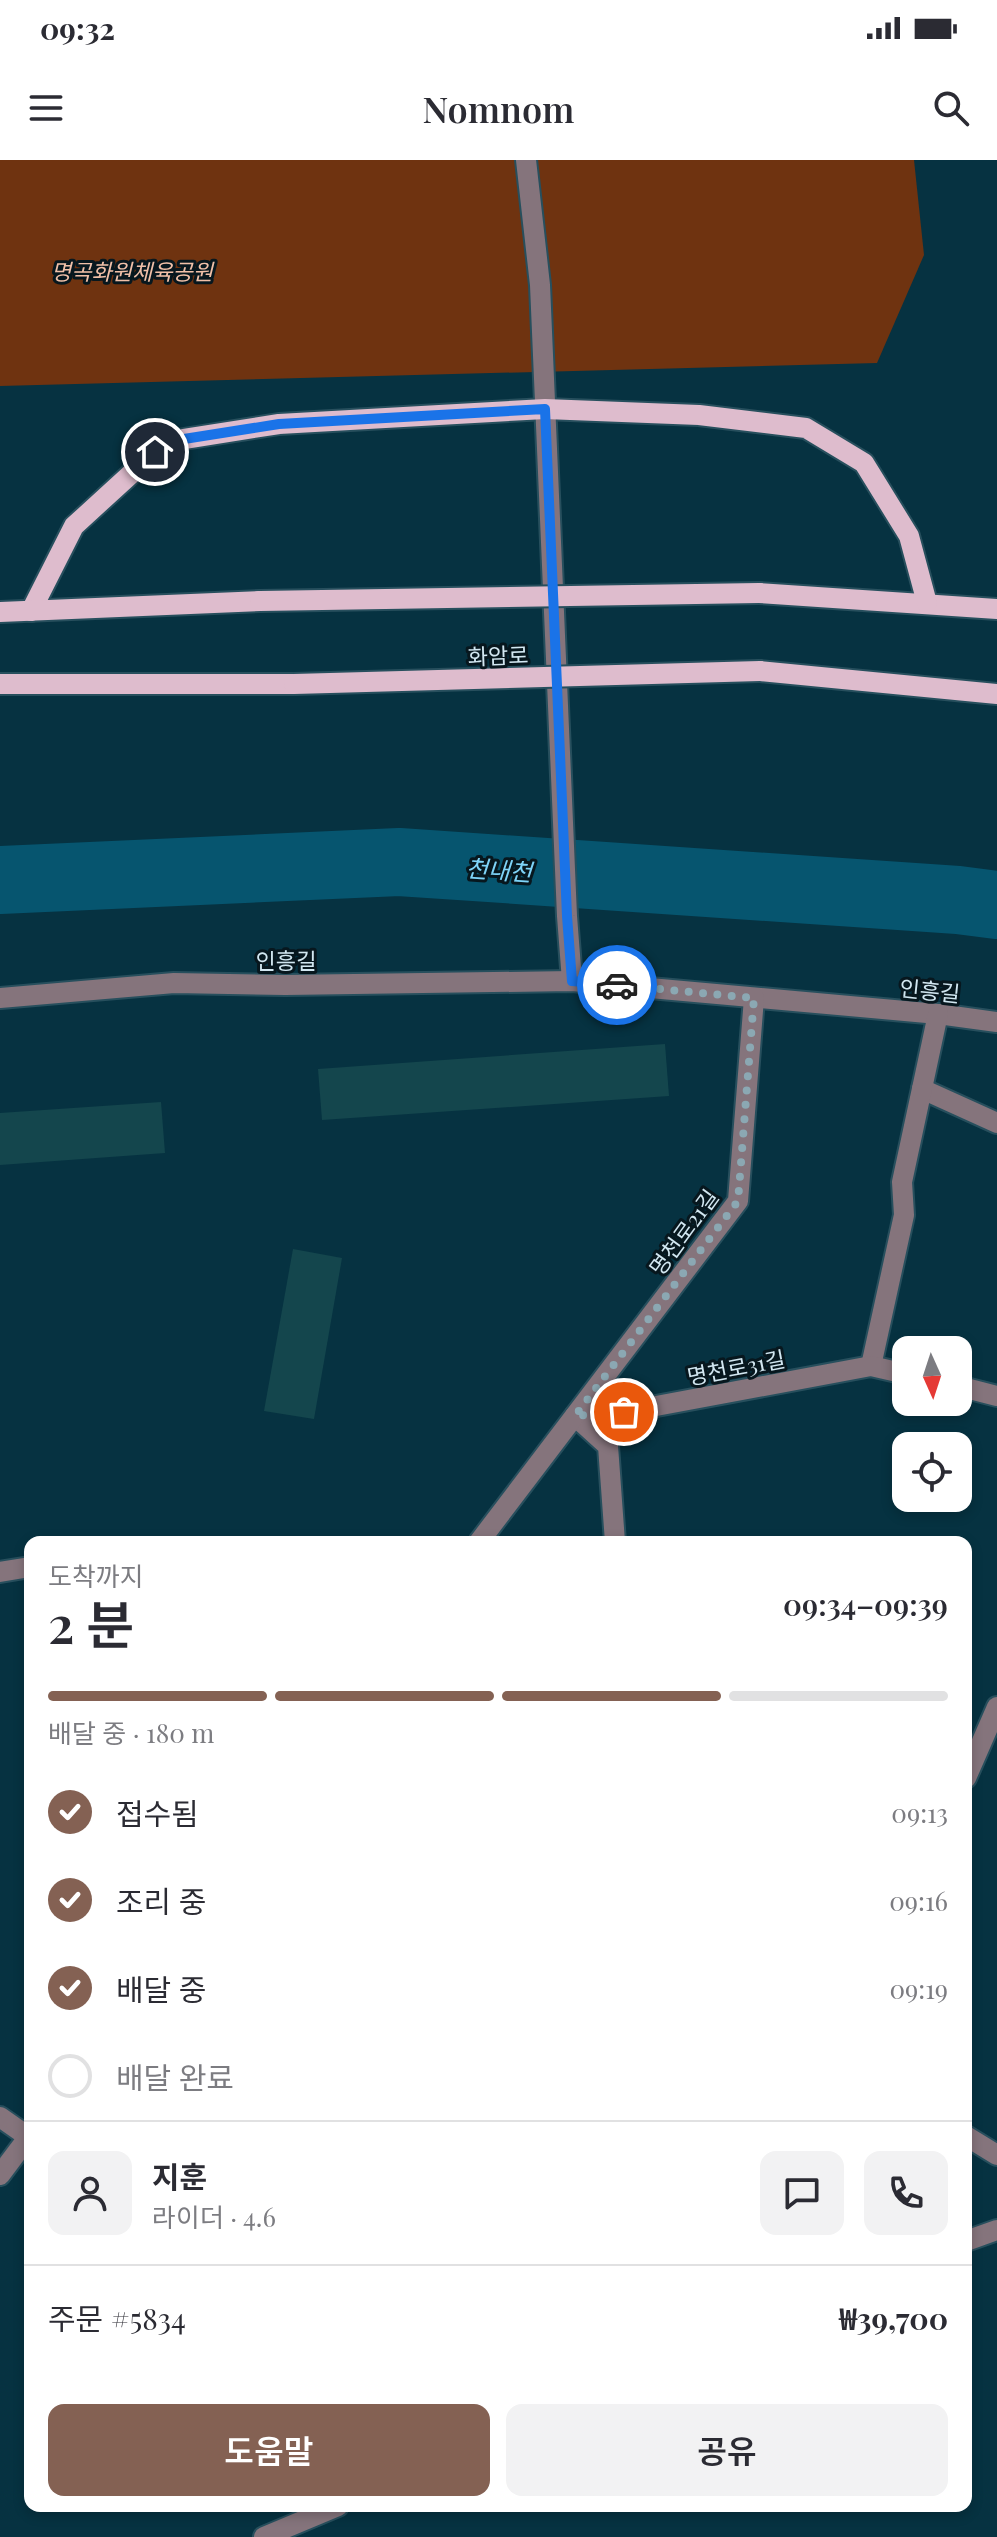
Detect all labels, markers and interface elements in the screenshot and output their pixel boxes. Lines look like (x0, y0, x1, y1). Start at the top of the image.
text: 09:32 (40, 8, 115, 48)
text: Nomnom (423, 84, 574, 132)
icon: menu (24, 86, 68, 130)
icon: search (929, 86, 973, 130)
park label: 명곡화원체육공원 (51, 256, 215, 286)
pin (121, 418, 189, 486)
icon: home (133, 430, 177, 474)
street label: 화암로 (467, 639, 529, 671)
water label: 천내천 (465, 851, 536, 887)
street label: 인흥길 (256, 945, 316, 975)
courier (577, 945, 657, 1025)
icon: car (595, 963, 639, 1007)
street label: 인흥길 (898, 972, 962, 1008)
street label: 명천로21길 (642, 1183, 724, 1281)
north arrow (892, 1336, 972, 1416)
map controls (892, 1336, 972, 1512)
street label: 명천로31길 (685, 1343, 787, 1391)
pin (590, 1378, 658, 1446)
icon: bag (602, 1390, 646, 1434)
button: locate (892, 1432, 972, 1512)
text: 도착까지 (48, 1558, 144, 1593)
text: 09:34–09:39 (783, 1584, 948, 1624)
text: 2 분 (48, 1588, 134, 1657)
text: 배달 중 · 180 m (48, 1715, 214, 1750)
icon: check (48, 1790, 92, 1834)
text: 접수됨 (116, 1793, 199, 1833)
text: 09:13 (891, 1795, 948, 1830)
icon: check (48, 1878, 92, 1922)
text: 조리 중 (116, 1881, 206, 1921)
text: 09:16 (889, 1883, 948, 1918)
icon: check (48, 1966, 92, 2010)
text: 배달 중 (116, 1969, 206, 2009)
text: 09:19 (889, 1971, 948, 2006)
text: 배달 완료 (116, 2057, 234, 2097)
button: person (48, 2151, 132, 2235)
button: chat (760, 2151, 844, 2235)
button: phone (864, 2151, 948, 2235)
text: 지훈 (152, 2156, 207, 2196)
text: 라이더 · 4.6 (152, 2199, 276, 2234)
text: 주문 #5834 (48, 2298, 186, 2338)
text: ₩39,700 (839, 2298, 948, 2338)
button: 도움말 (48, 2404, 490, 2496)
button: 공유 (506, 2404, 948, 2496)

